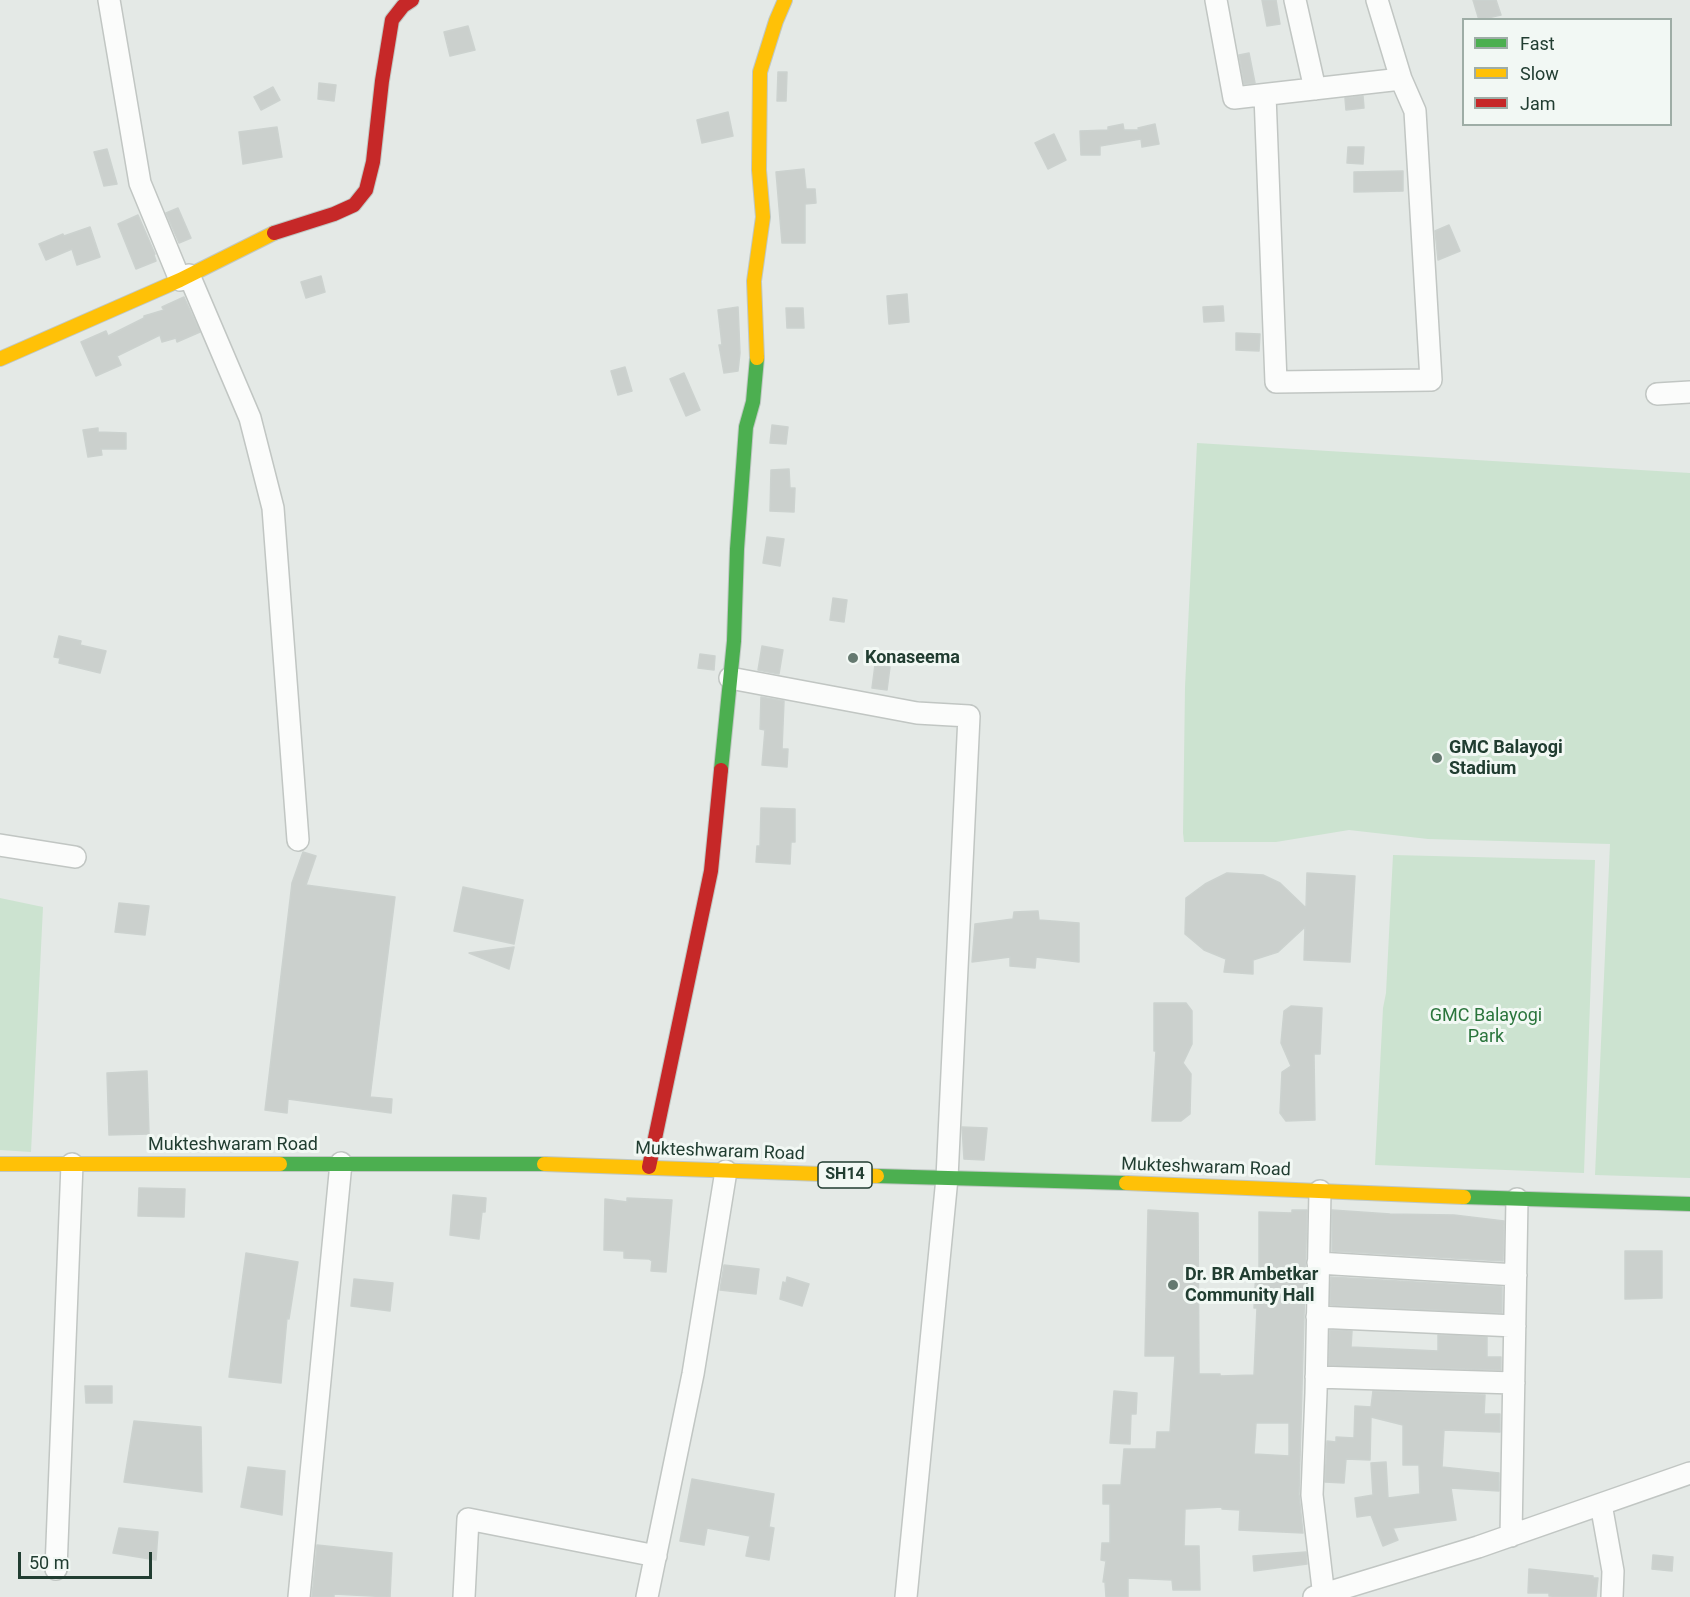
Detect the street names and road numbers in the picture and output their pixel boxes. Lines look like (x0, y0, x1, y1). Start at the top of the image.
street label: Mukteshwaram Road (148, 1134, 318, 1156)
street label: Mukteshwaram Road (635, 1138, 805, 1166)
street label: Mukteshwaram Road (1121, 1154, 1291, 1182)
road number: SH14 (818, 1162, 872, 1188)

